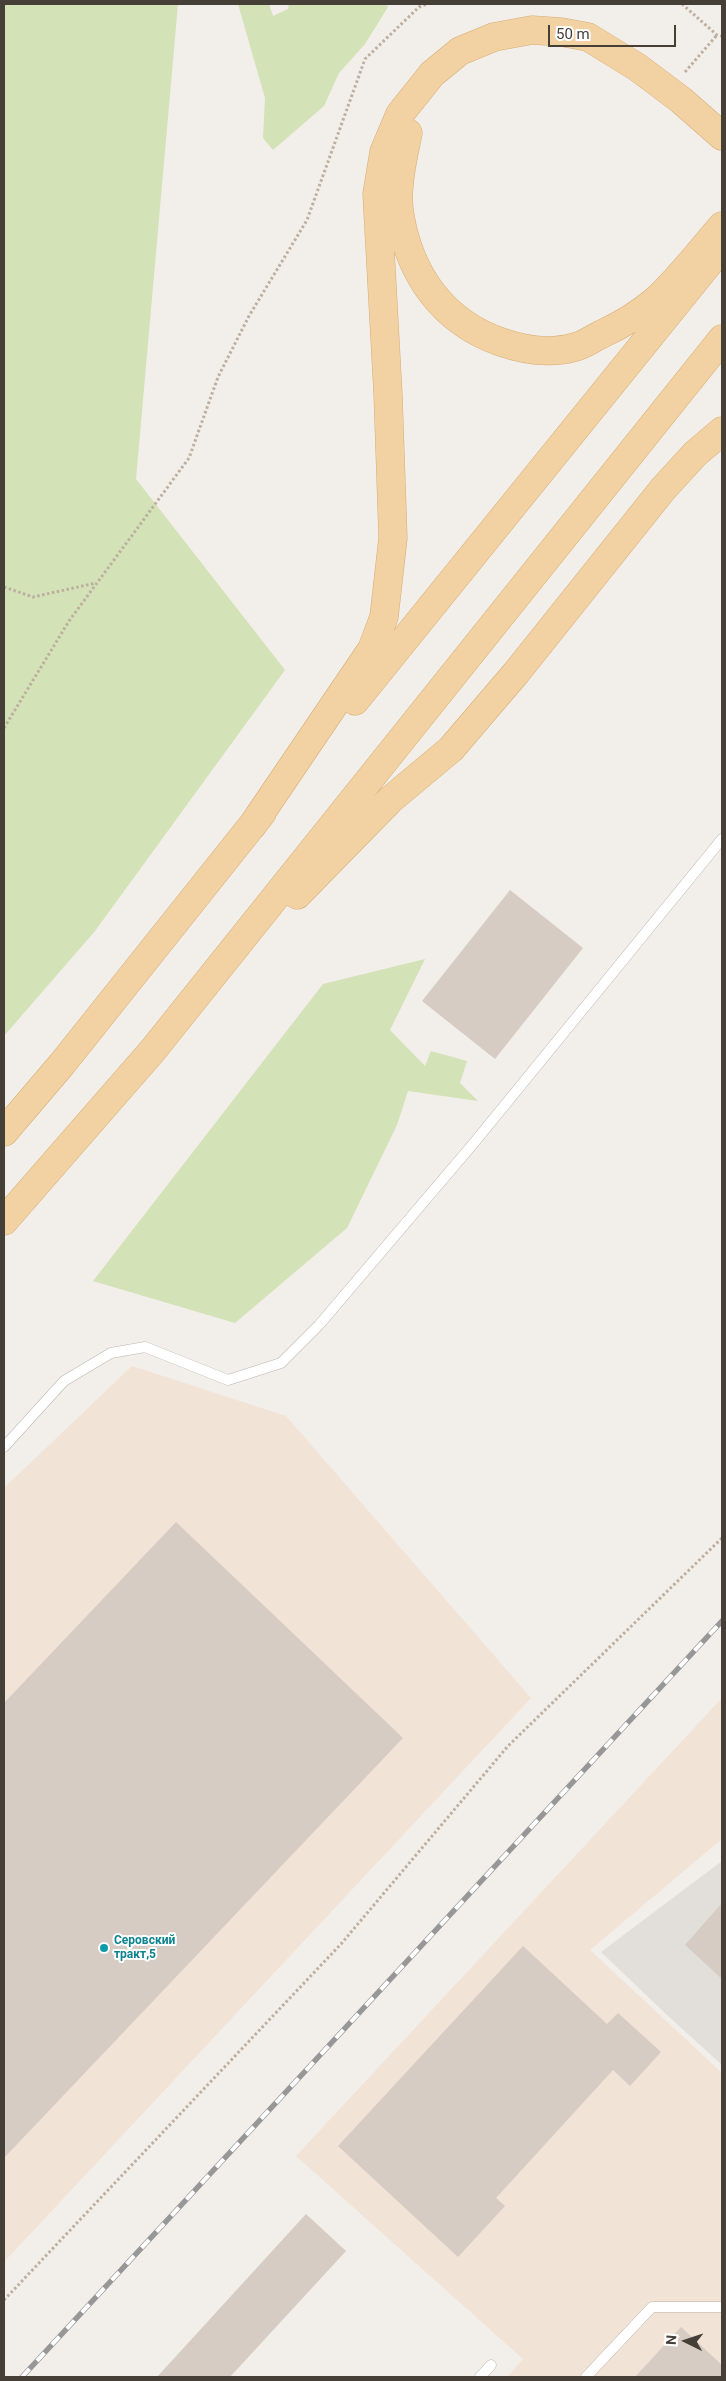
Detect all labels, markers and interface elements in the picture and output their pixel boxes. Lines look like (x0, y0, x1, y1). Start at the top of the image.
scale bar (551, 15, 678, 47)
text: 50 m (556, 25, 590, 43)
place label: Серовский тракт,5 (114, 1934, 175, 1962)
marker: Серовский тракт,5 (98, 1942, 110, 1954)
north arrow (661, 2316, 711, 2366)
text: N (663, 2334, 679, 2345)

